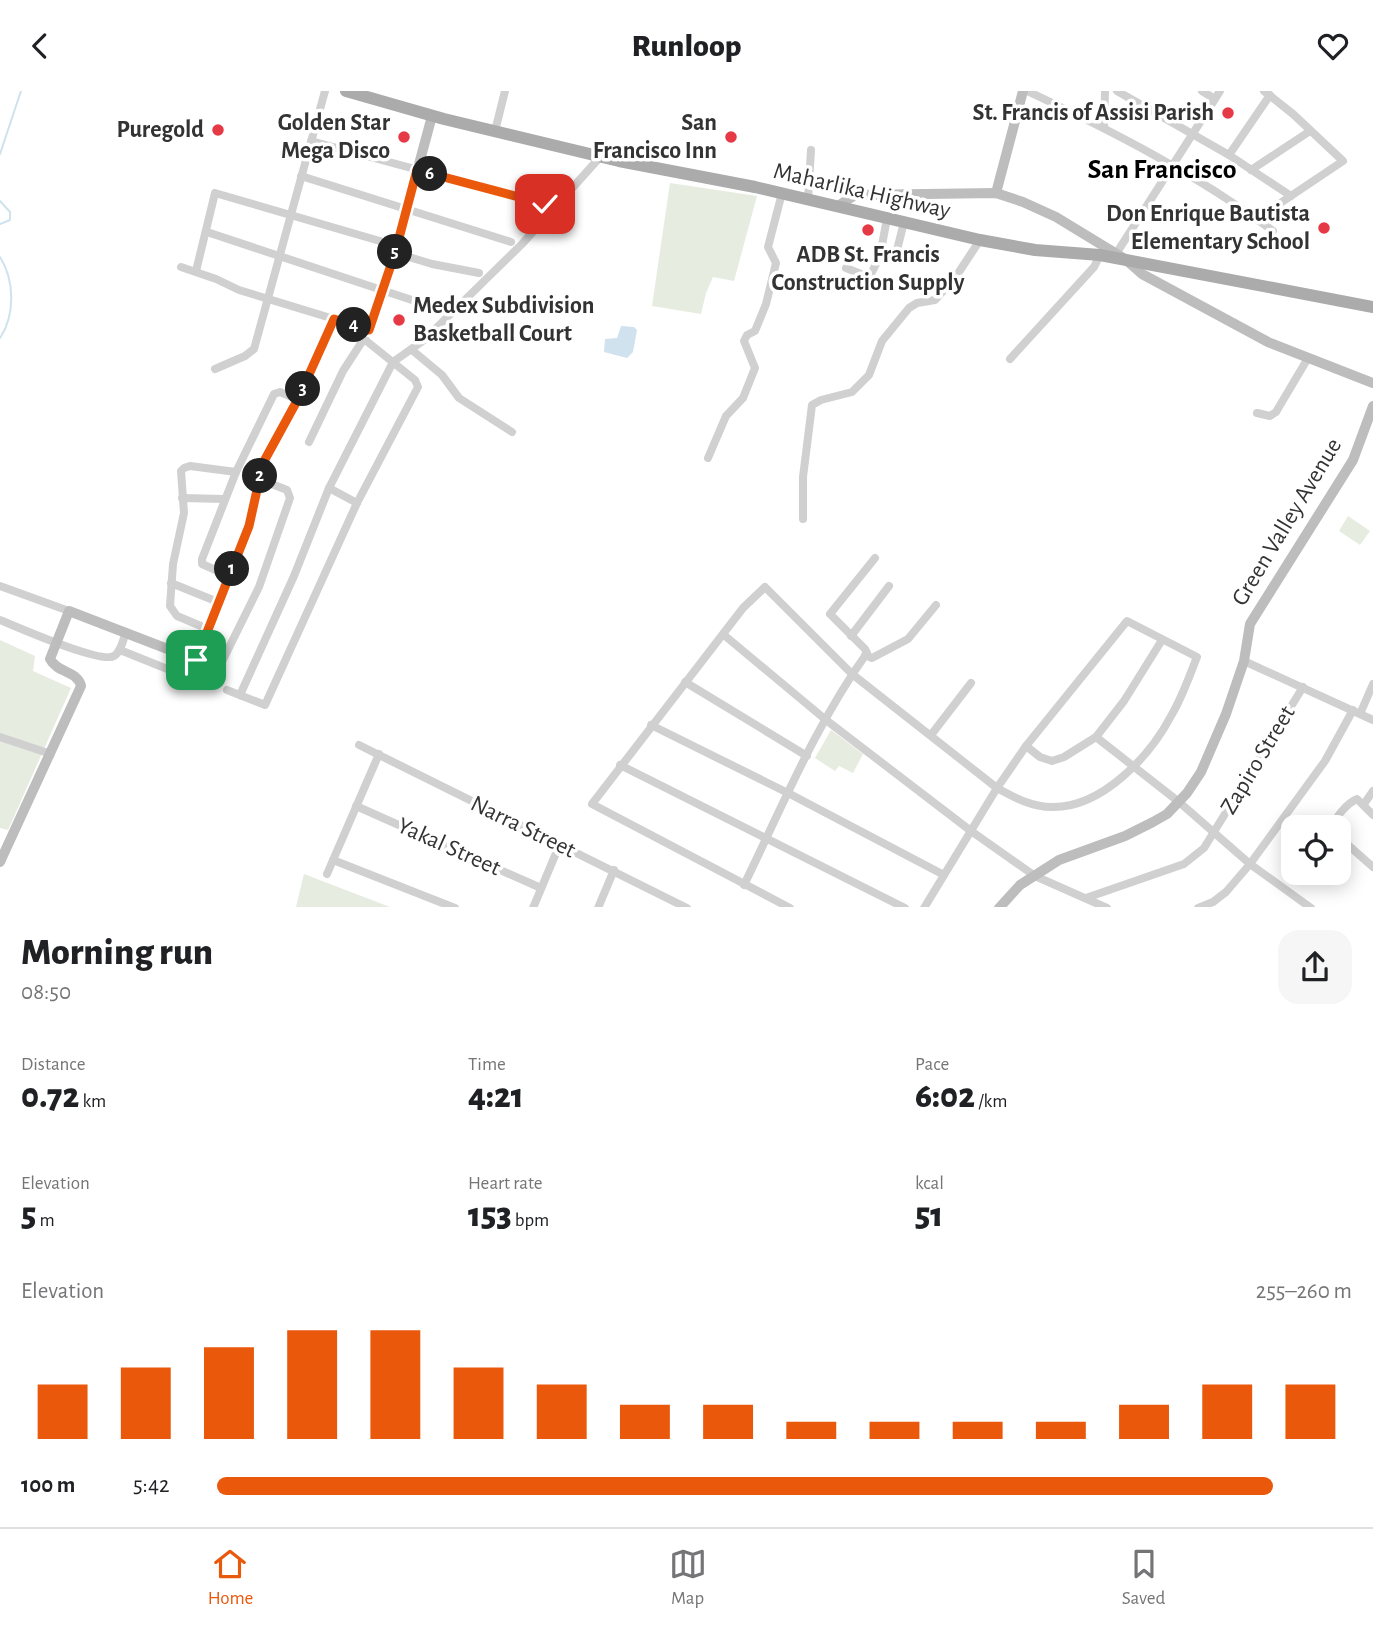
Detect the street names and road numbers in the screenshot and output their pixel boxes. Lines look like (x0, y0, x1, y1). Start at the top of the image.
street label: Maharlika Highway (771, 159, 953, 223)
street label: Green Valley Avenue (1228, 434, 1346, 610)
street label: Zapiro Street (1216, 701, 1300, 818)
street label: Narra Street (467, 791, 580, 863)
street label: Yakal Street (394, 814, 505, 881)

